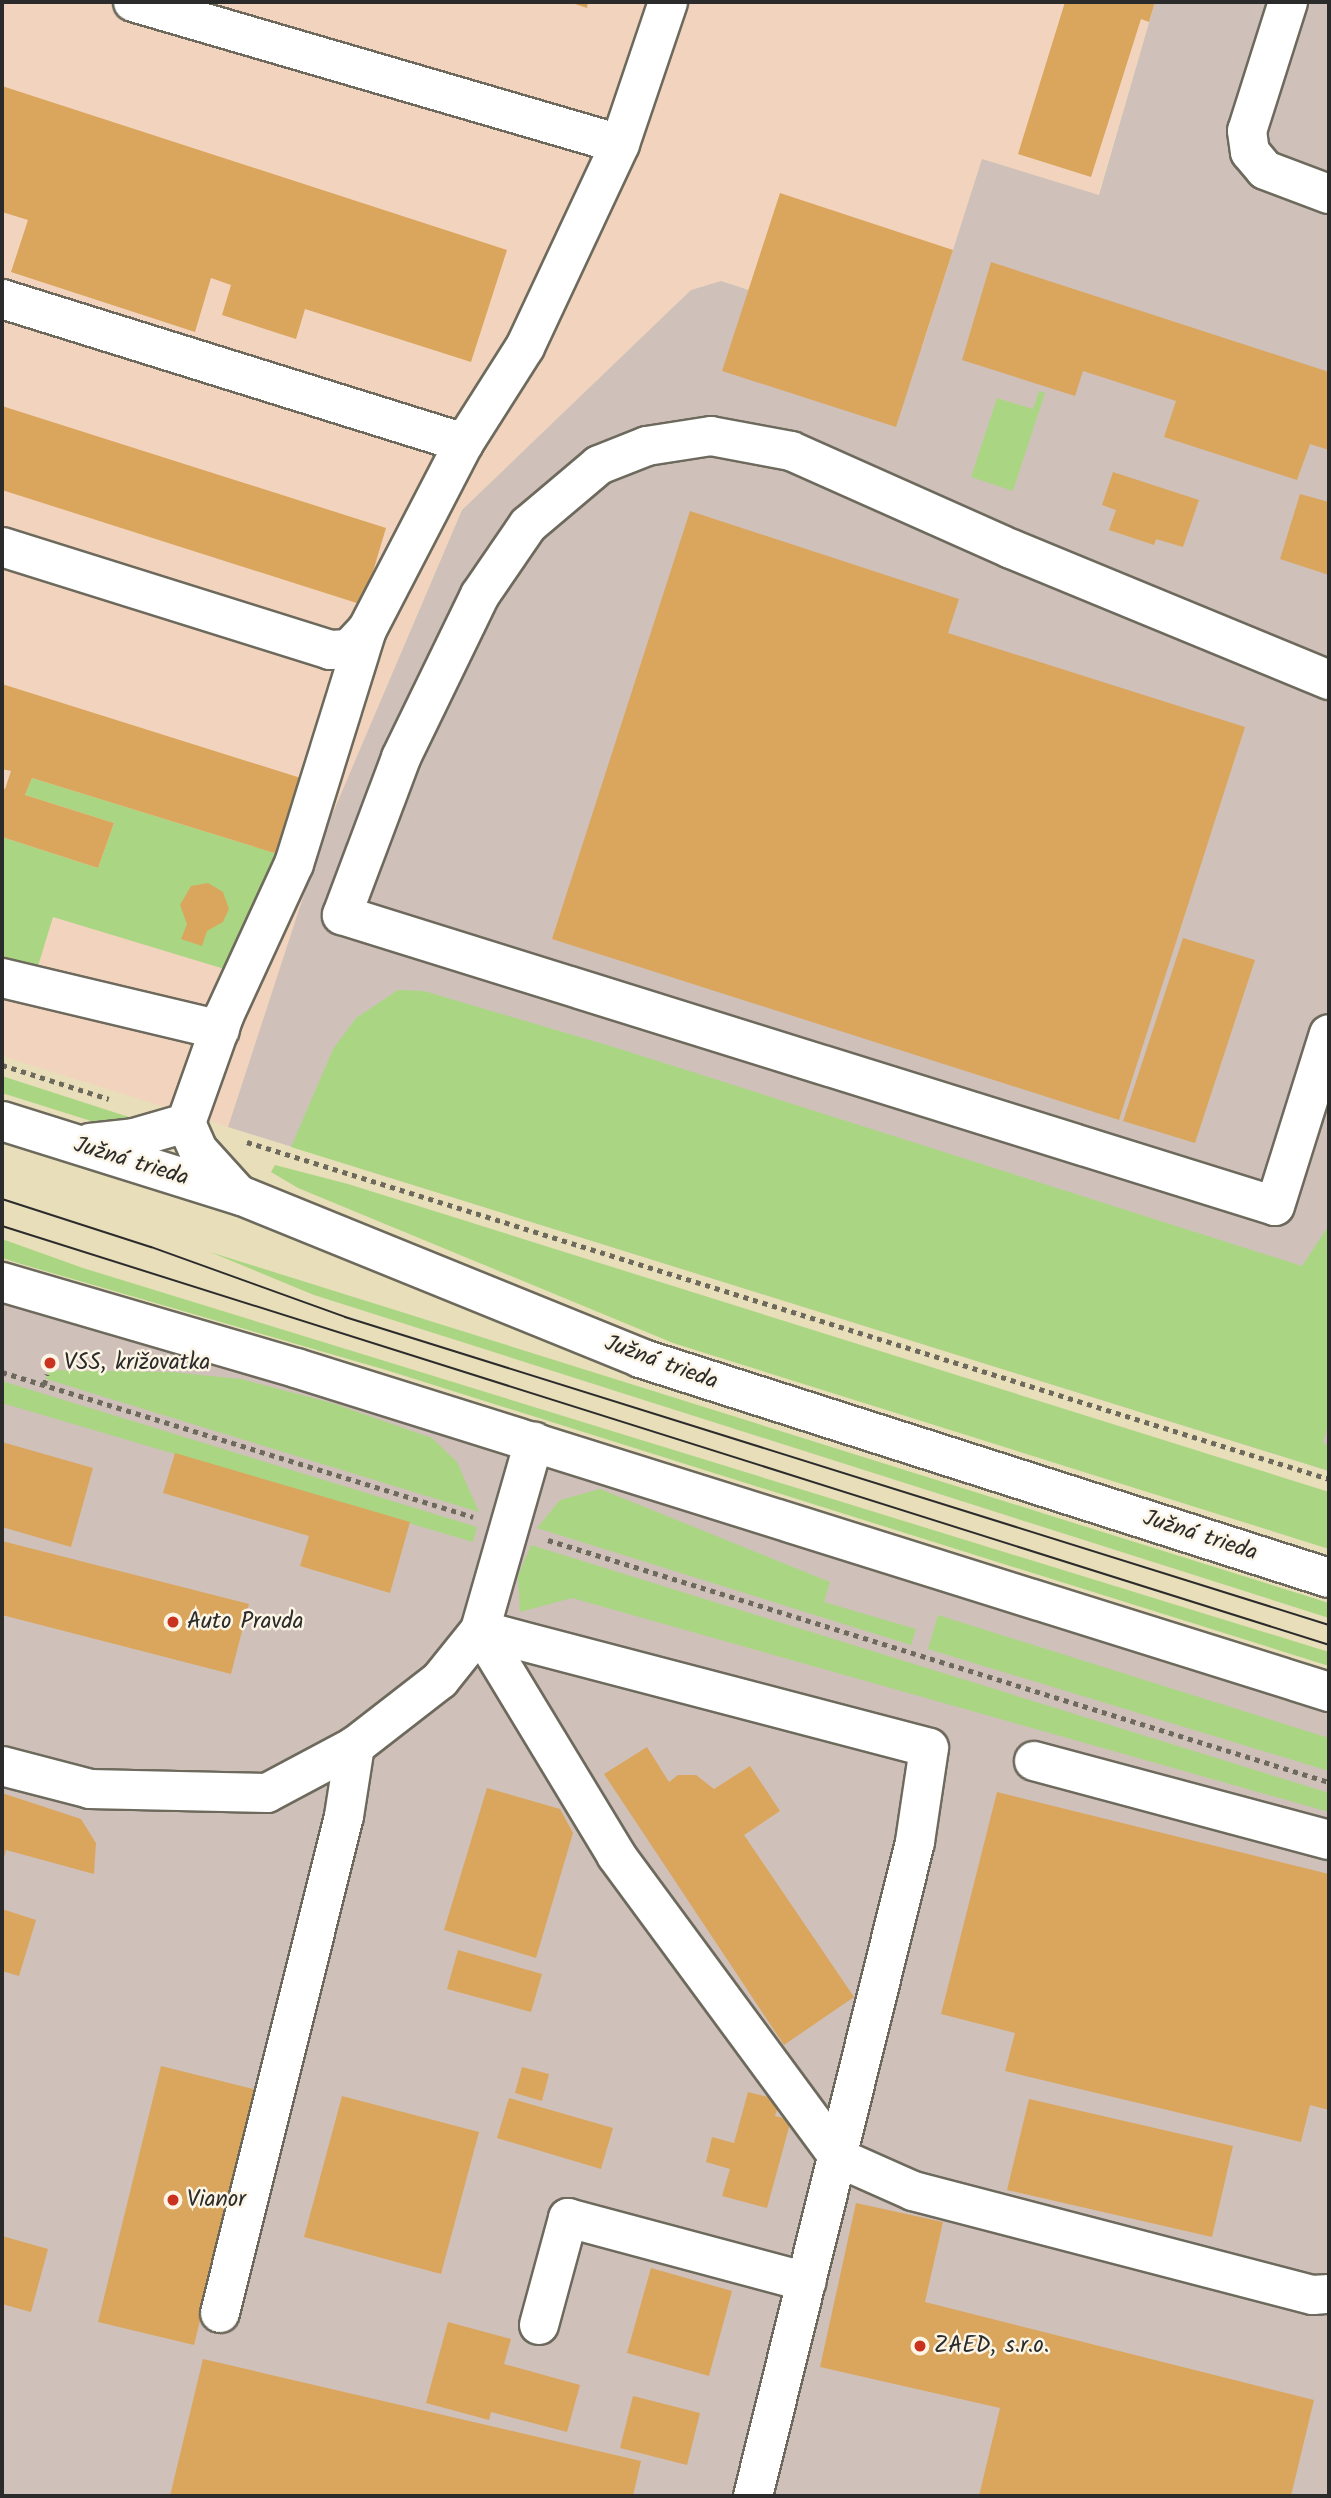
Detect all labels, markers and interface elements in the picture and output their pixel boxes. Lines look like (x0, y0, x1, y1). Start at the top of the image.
street label: Južná trieda (70, 1131, 192, 1193)
street label: Južná trieda (601, 1330, 721, 1396)
place label: VSS, križovatka (64, 1349, 210, 1377)
marker: VSS, križovatka (42, 1355, 58, 1371)
street label: Južná trieda (1139, 1505, 1261, 1567)
place label: Auto Pravda (187, 1608, 303, 1636)
marker: Auto Pravda (165, 1614, 181, 1630)
place label: Vianor (187, 2186, 246, 2214)
marker: Vianor (165, 2192, 181, 2208)
place label: ZAED, s.r.o. (934, 2332, 1049, 2360)
marker: ZAED, s.r.o. (912, 2338, 928, 2354)

